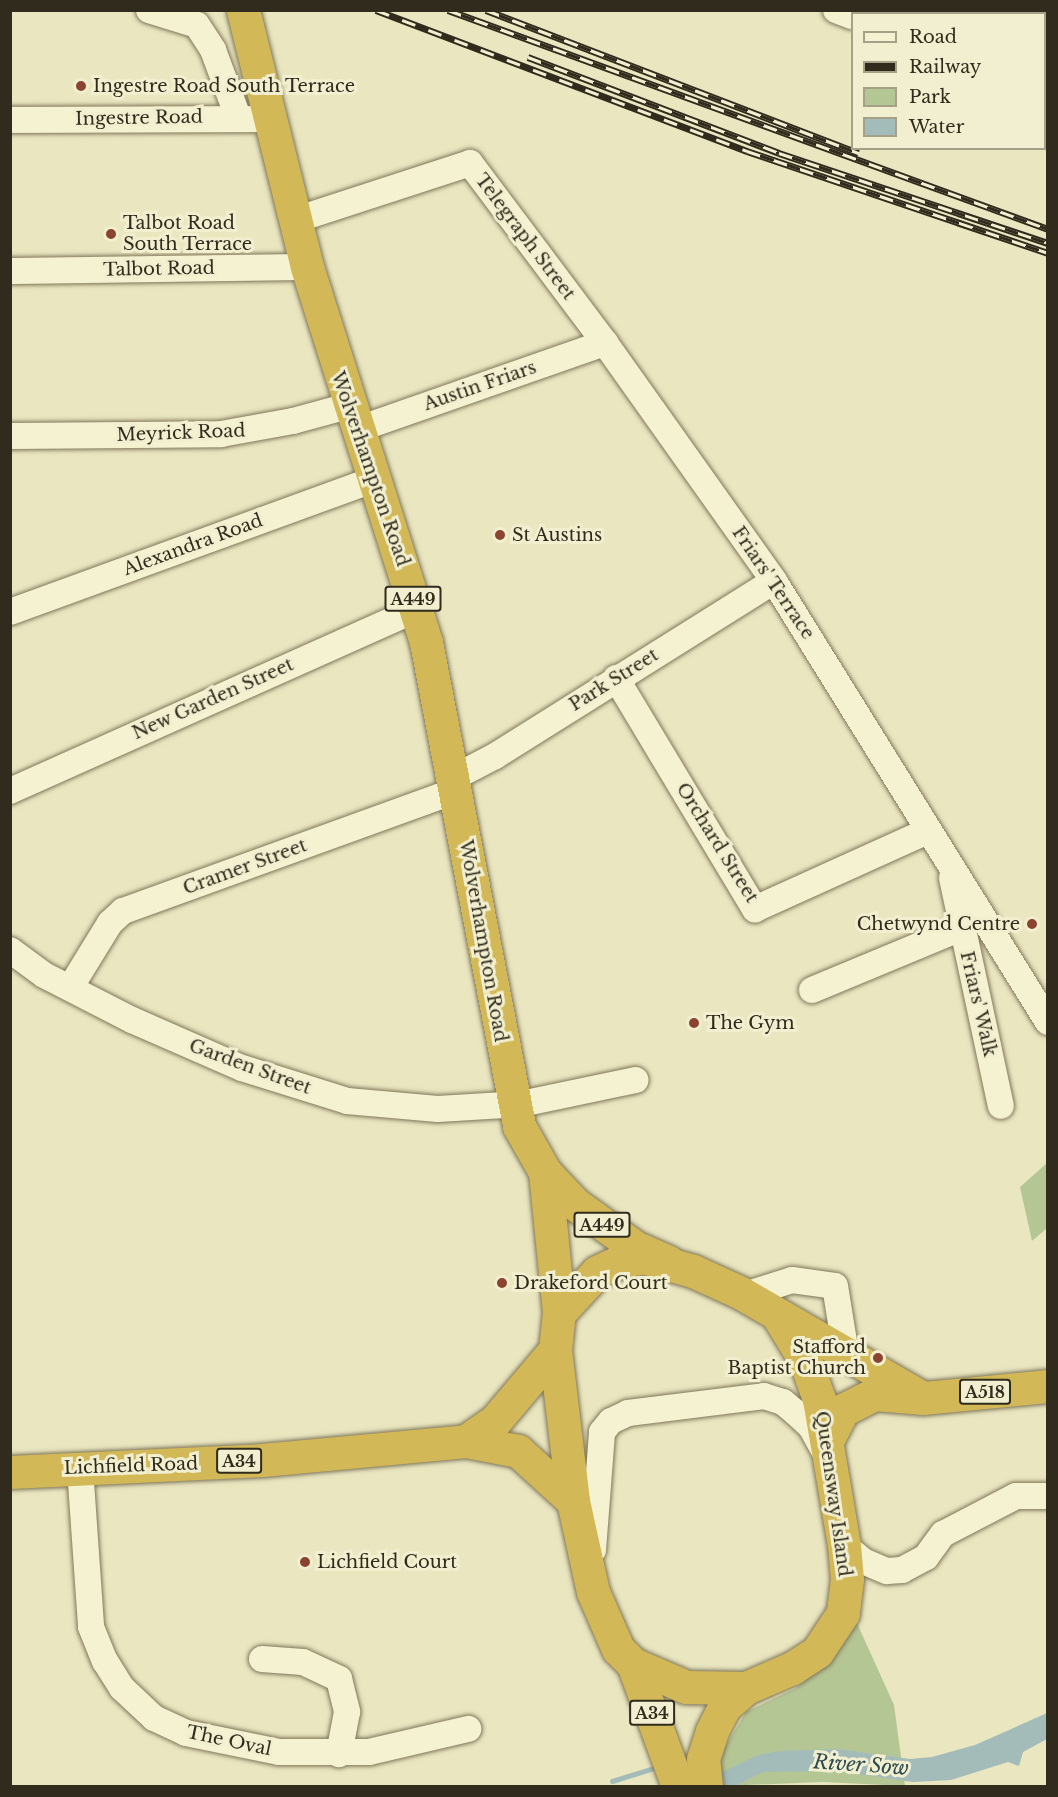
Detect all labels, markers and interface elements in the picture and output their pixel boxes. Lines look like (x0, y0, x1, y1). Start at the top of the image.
legend (851, 12, 1046, 150)
text: Road (909, 26, 957, 48)
text: Railway (909, 56, 981, 78)
place label: Ingestre Road South Terrace (93, 75, 356, 97)
marker: Ingestre Road South Terrace (74, 79, 88, 93)
text: Park (909, 86, 951, 108)
street label: Ingestre Road (75, 106, 203, 130)
text: Water (909, 116, 964, 138)
street label: Telegraph Street (471, 170, 579, 304)
place label: Talbot Road South Terrace (123, 213, 253, 256)
marker: Talbot Road South Terrace (104, 227, 118, 241)
street label: Talbot Road (103, 257, 215, 281)
street label: Austin Friars (421, 357, 539, 415)
street label: Wolverhampton Road (326, 369, 414, 569)
street label: Meyrick Road (116, 420, 246, 446)
street label: Alexandra Road (120, 510, 266, 580)
street label: Friars' Terrace (727, 522, 819, 644)
place label: St Austins (512, 524, 603, 546)
marker: St Austins (493, 528, 507, 542)
road number: A449 (384, 586, 442, 612)
street label: Park Street (565, 644, 663, 716)
street label: New Garden Street (129, 654, 297, 744)
street label: Orchard Street (671, 779, 763, 907)
street label: Cramer Street (180, 835, 310, 899)
street label: Wolverhampton Road (455, 838, 511, 1044)
place label: Chetwynd Centre (857, 913, 1020, 935)
marker: Chetwynd Centre (1025, 917, 1039, 931)
street label: Friars' Walk (955, 949, 1001, 1059)
place label: The Gym (706, 1012, 795, 1034)
marker: The Gym (687, 1016, 701, 1030)
street label: Garden Street (186, 1035, 314, 1099)
road number: A449 (574, 1212, 630, 1238)
place label: Drakeford Court (514, 1272, 668, 1294)
marker: Drakeford Court (495, 1276, 509, 1290)
place label: Stafford Baptist Church (728, 1337, 866, 1380)
marker: Stafford Baptist Church (871, 1351, 885, 1365)
road number: A518 (958, 1379, 1012, 1405)
street label: Queensway Island (811, 1410, 855, 1578)
road number: A34 (215, 1448, 263, 1474)
street label: Lichfield Road (63, 1453, 199, 1479)
place label: Lichfield Court (317, 1551, 457, 1573)
marker: Lichfield Court (298, 1555, 312, 1569)
road number: A34 (628, 1700, 676, 1726)
street label: The Oval (185, 1721, 273, 1761)
water label: River Sow (812, 1750, 910, 1780)

